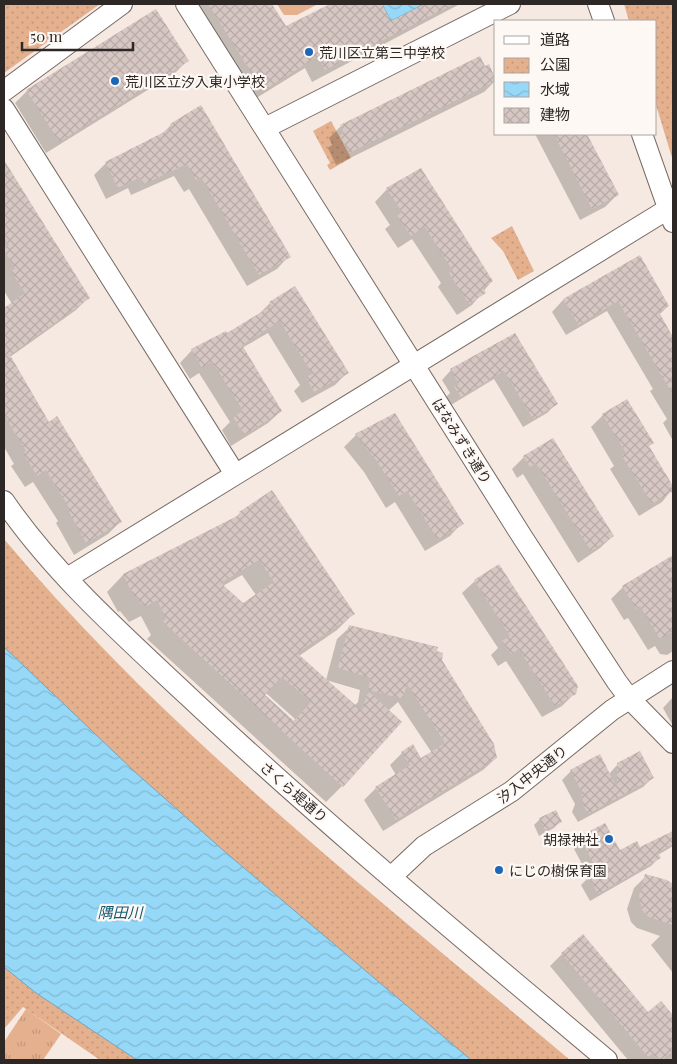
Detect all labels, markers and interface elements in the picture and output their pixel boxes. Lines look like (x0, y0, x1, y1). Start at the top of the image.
scale bar (22, 20, 134, 52)
legend (494, 20, 657, 135)
text: 50 m (30, 26, 63, 46)
text: 道路 (540, 29, 570, 49)
place label: 荒川区立第三中学校 (319, 43, 445, 62)
marker: 荒川区立第三中学校 (303, 46, 315, 58)
text: 公園 (540, 54, 570, 74)
place label: 荒川区立汐入東小学校 (125, 72, 265, 91)
marker: 荒川区立汐入東小学校 (109, 75, 121, 87)
text: 水域 (540, 79, 570, 99)
text: 建物 (540, 104, 570, 124)
street label: はなみずき通り (428, 394, 496, 488)
street label: 汐入中央通り (493, 741, 571, 807)
street label: さくら堤通り (256, 757, 332, 827)
place label: 胡禄神社 (543, 830, 599, 849)
marker: 胡禄神社 (603, 833, 615, 845)
place label: にじの樹保育園 (509, 861, 607, 880)
marker: にじの樹保育園 (493, 864, 505, 876)
water label: 隅田川 (97, 902, 144, 922)

